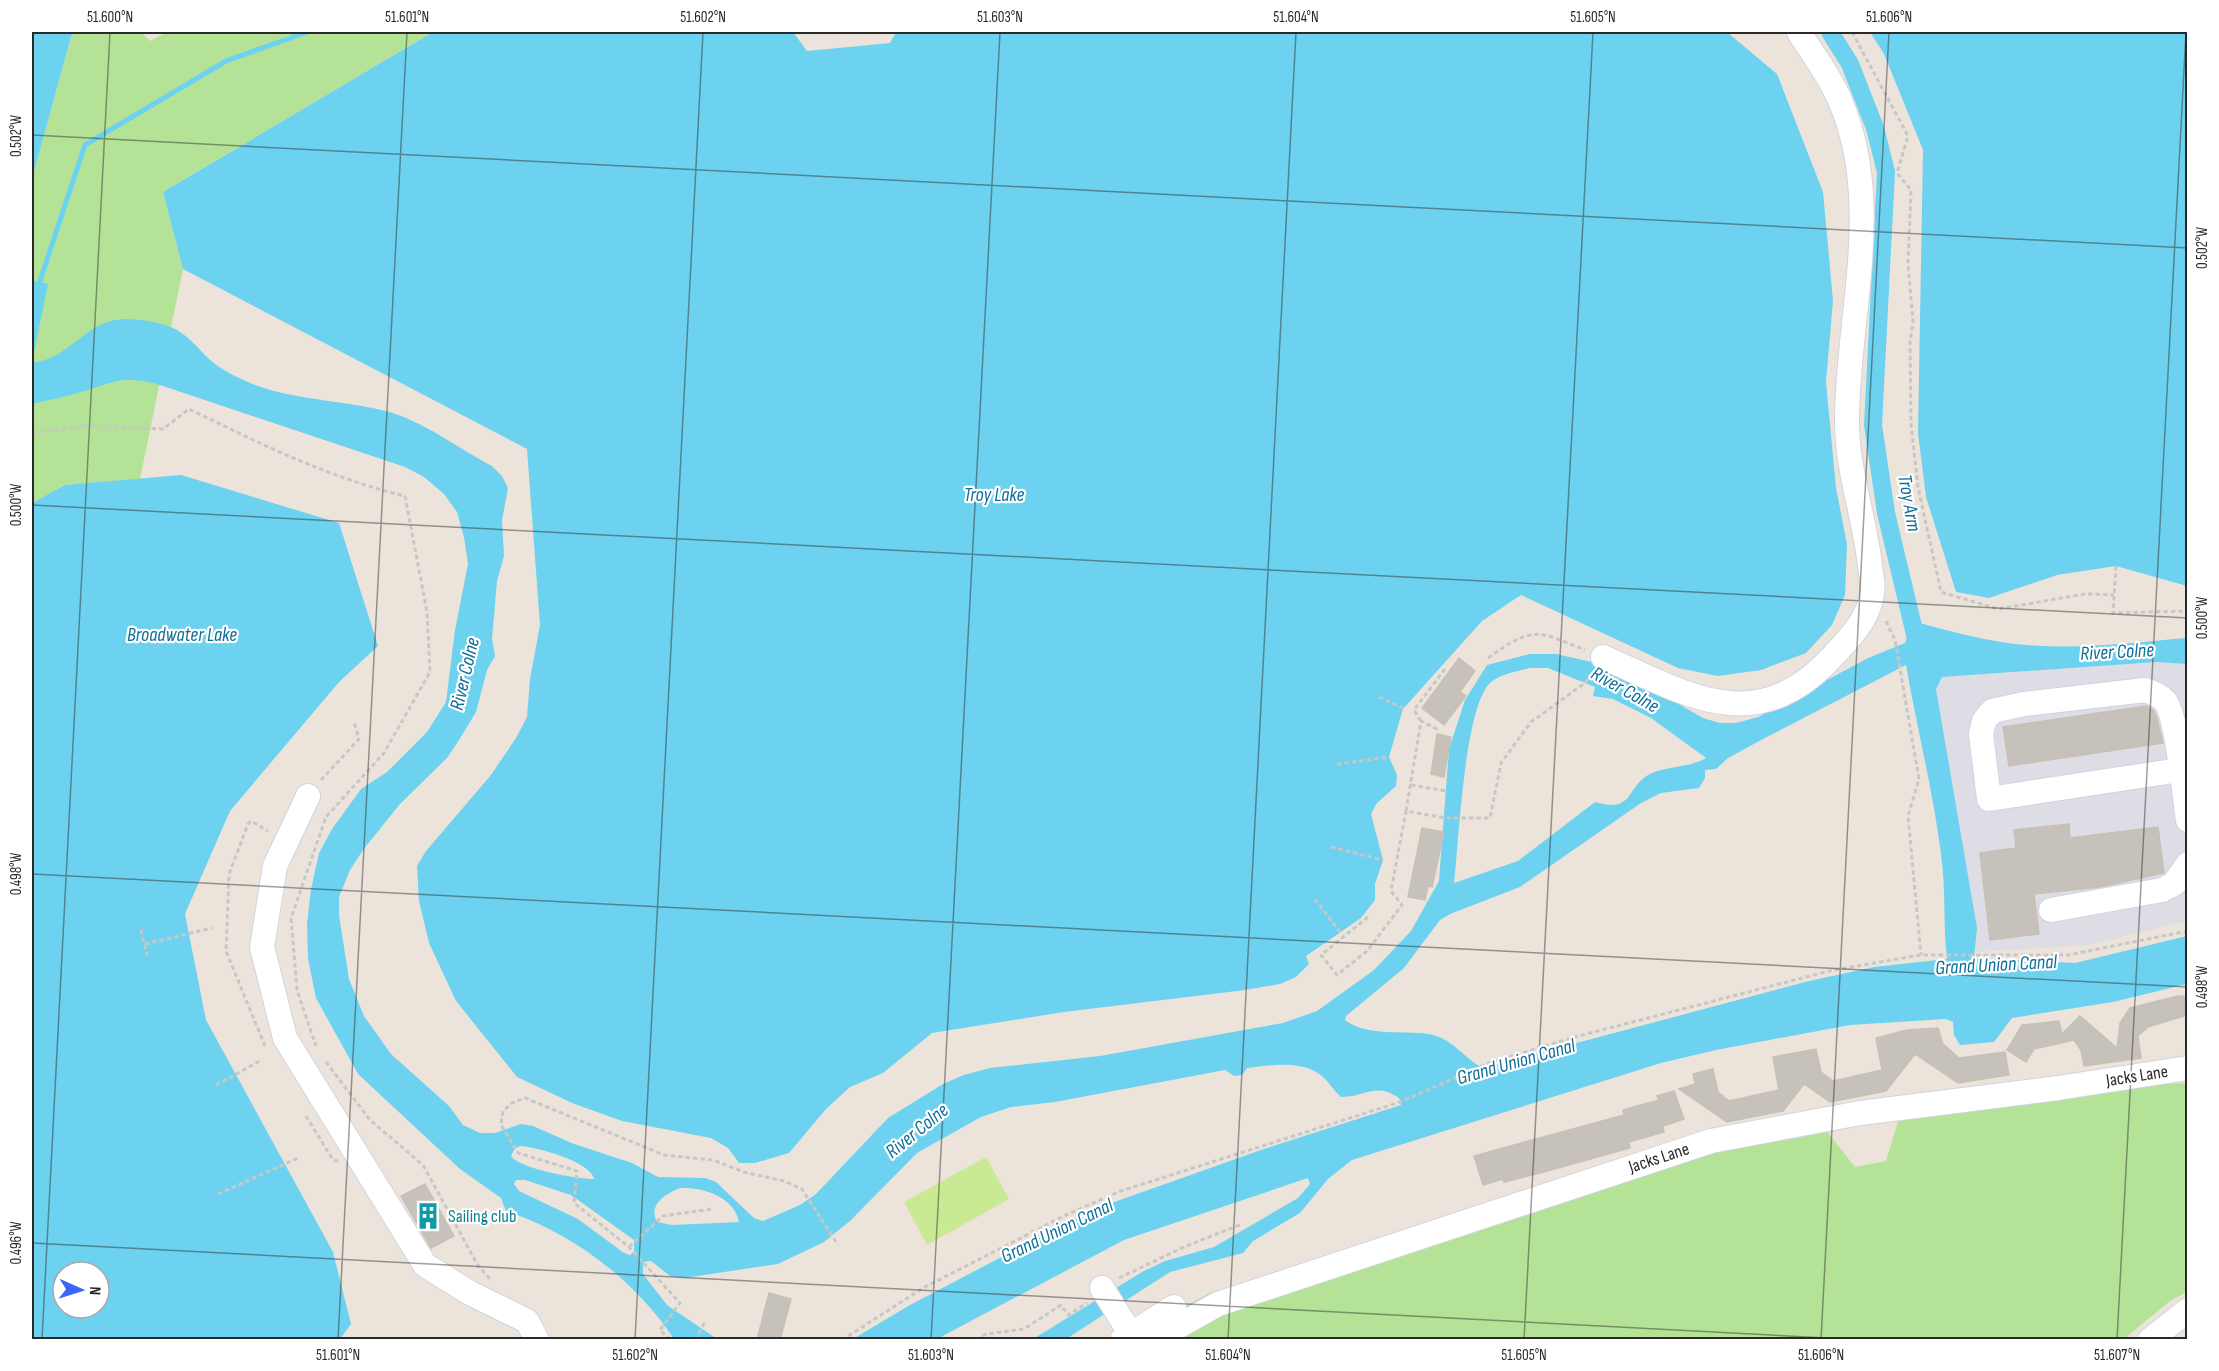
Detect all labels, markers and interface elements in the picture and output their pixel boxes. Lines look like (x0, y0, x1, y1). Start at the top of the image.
text: 51.600°N (87, 8, 133, 27)
text: 51.601°N (385, 8, 429, 27)
text: 51.602°N (680, 8, 726, 27)
text: 51.603°N (977, 8, 1023, 27)
text: 51.604°N (1273, 8, 1319, 27)
text: 51.605°N (1570, 8, 1616, 27)
text: 51.606°N (1866, 8, 1912, 27)
text: 0.502°W (7, 115, 26, 157)
text: 0.502°W (2193, 227, 2212, 269)
water label: Troy Arm (1892, 473, 1926, 534)
text: 0.500°W (7, 483, 26, 526)
water label: Troy Lake (964, 483, 1024, 507)
text: 0.500°W (2193, 596, 2212, 639)
water label: Broadwater Lake (127, 623, 237, 647)
water label: River Colne (445, 635, 485, 713)
water label: River Colne (2079, 638, 2155, 666)
water label: River Colne (1587, 662, 1663, 719)
text: 0.498°W (7, 852, 26, 895)
water label: Grand Union Canal (1934, 950, 2059, 980)
text: 0.498°W (2193, 965, 2212, 1008)
water label: Grand Union Canal (1454, 1033, 1579, 1090)
street label: Jacks Lane (2104, 1061, 2169, 1091)
water label: River Colne (881, 1098, 953, 1164)
street label: Jacks Lane (1625, 1138, 1692, 1178)
water label: Grand Union Canal (997, 1193, 1118, 1269)
building icon: Sailing club (413, 1201, 443, 1231)
place label: Sailing club (448, 1206, 516, 1227)
text: 0.496°W (7, 1221, 26, 1264)
north arrow (51, 1260, 111, 1320)
text: N (85, 1286, 104, 1295)
text: 51.601°N (316, 1346, 360, 1365)
text: 51.602°N (612, 1346, 658, 1365)
text: 51.603°N (908, 1346, 954, 1365)
text: 51.604°N (1205, 1346, 1251, 1365)
text: 51.605°N (1501, 1346, 1547, 1365)
text: 51.606°N (1798, 1346, 1844, 1365)
text: 51.607°N (2094, 1346, 2140, 1365)

